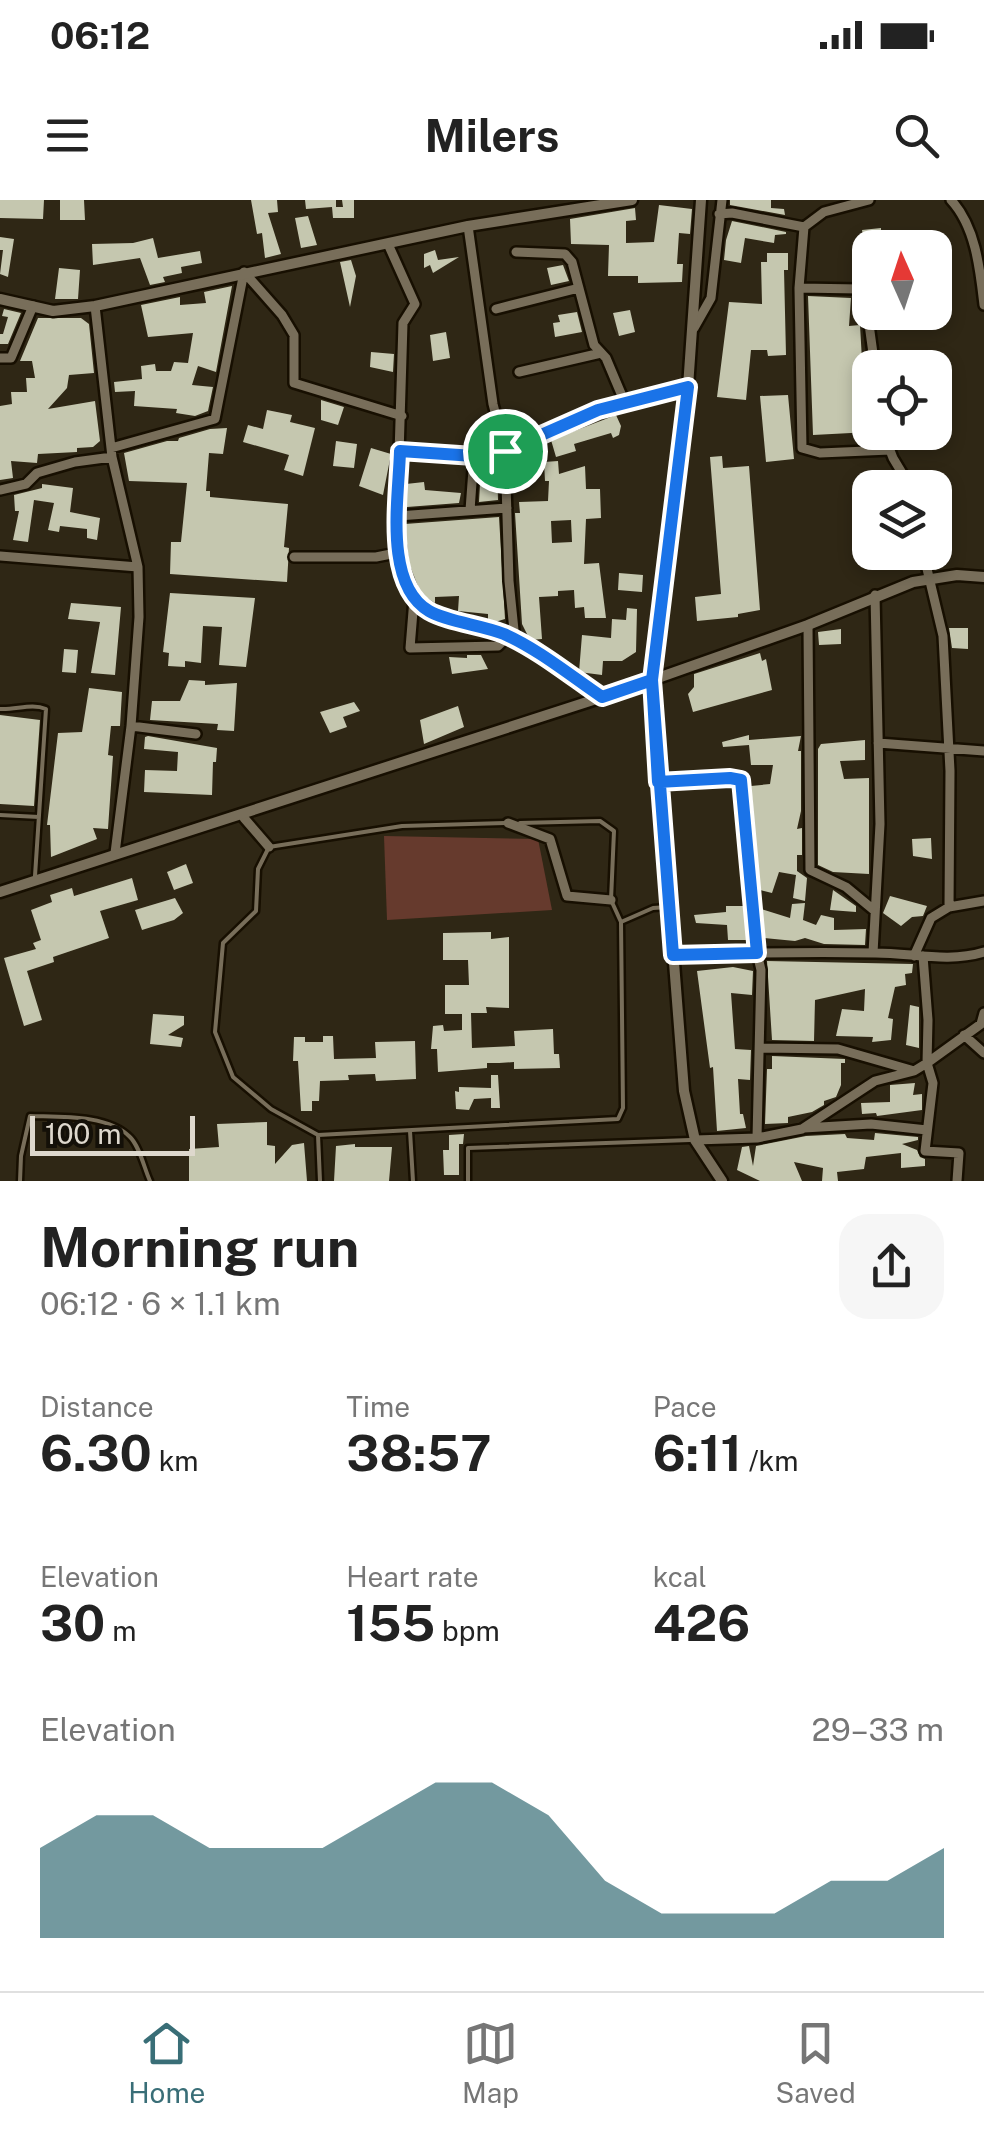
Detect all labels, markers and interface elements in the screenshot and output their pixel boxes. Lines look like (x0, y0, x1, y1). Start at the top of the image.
text: 06:12 (50, 13, 150, 58)
icon: menu (40, 108, 95, 163)
icon: search (889, 108, 944, 163)
text: Milers (424, 109, 560, 162)
north arrow (852, 230, 952, 330)
map controls (852, 230, 952, 570)
button: locate (852, 350, 952, 450)
pin (463, 409, 548, 494)
icon: arrive (478, 424, 533, 479)
button: layers (852, 470, 952, 570)
scale bar (30, 1111, 195, 1156)
text: 100 m (45, 1117, 122, 1150)
button: share (839, 1214, 944, 1319)
text: Morning run (40, 1215, 359, 1279)
text: 06:12 · 6 × 1.1 km (40, 1285, 281, 1322)
text: Distance (40, 1390, 154, 1423)
text: Time (346, 1390, 410, 1423)
text: Pace (653, 1390, 717, 1423)
text: 6.30 (40, 1423, 152, 1482)
text: 38:57 (346, 1423, 492, 1482)
text: 6:11 (653, 1423, 742, 1482)
text: km (152, 1444, 199, 1477)
text: /km (742, 1444, 799, 1477)
text: Elevation (40, 1560, 159, 1593)
text: Heart rate (346, 1560, 479, 1593)
text: kcal (653, 1560, 707, 1593)
text: 30 (40, 1593, 105, 1652)
text: 155 (346, 1593, 435, 1652)
text: 426 (653, 1593, 750, 1652)
text: m (105, 1614, 136, 1647)
text: bpm (435, 1614, 500, 1647)
text: Elevation (40, 1711, 176, 1748)
text: 29–33 m (812, 1711, 944, 1748)
tab: Home (128, 2016, 205, 2109)
tab: Map (462, 2016, 519, 2109)
tab: Saved (776, 2016, 856, 2109)

